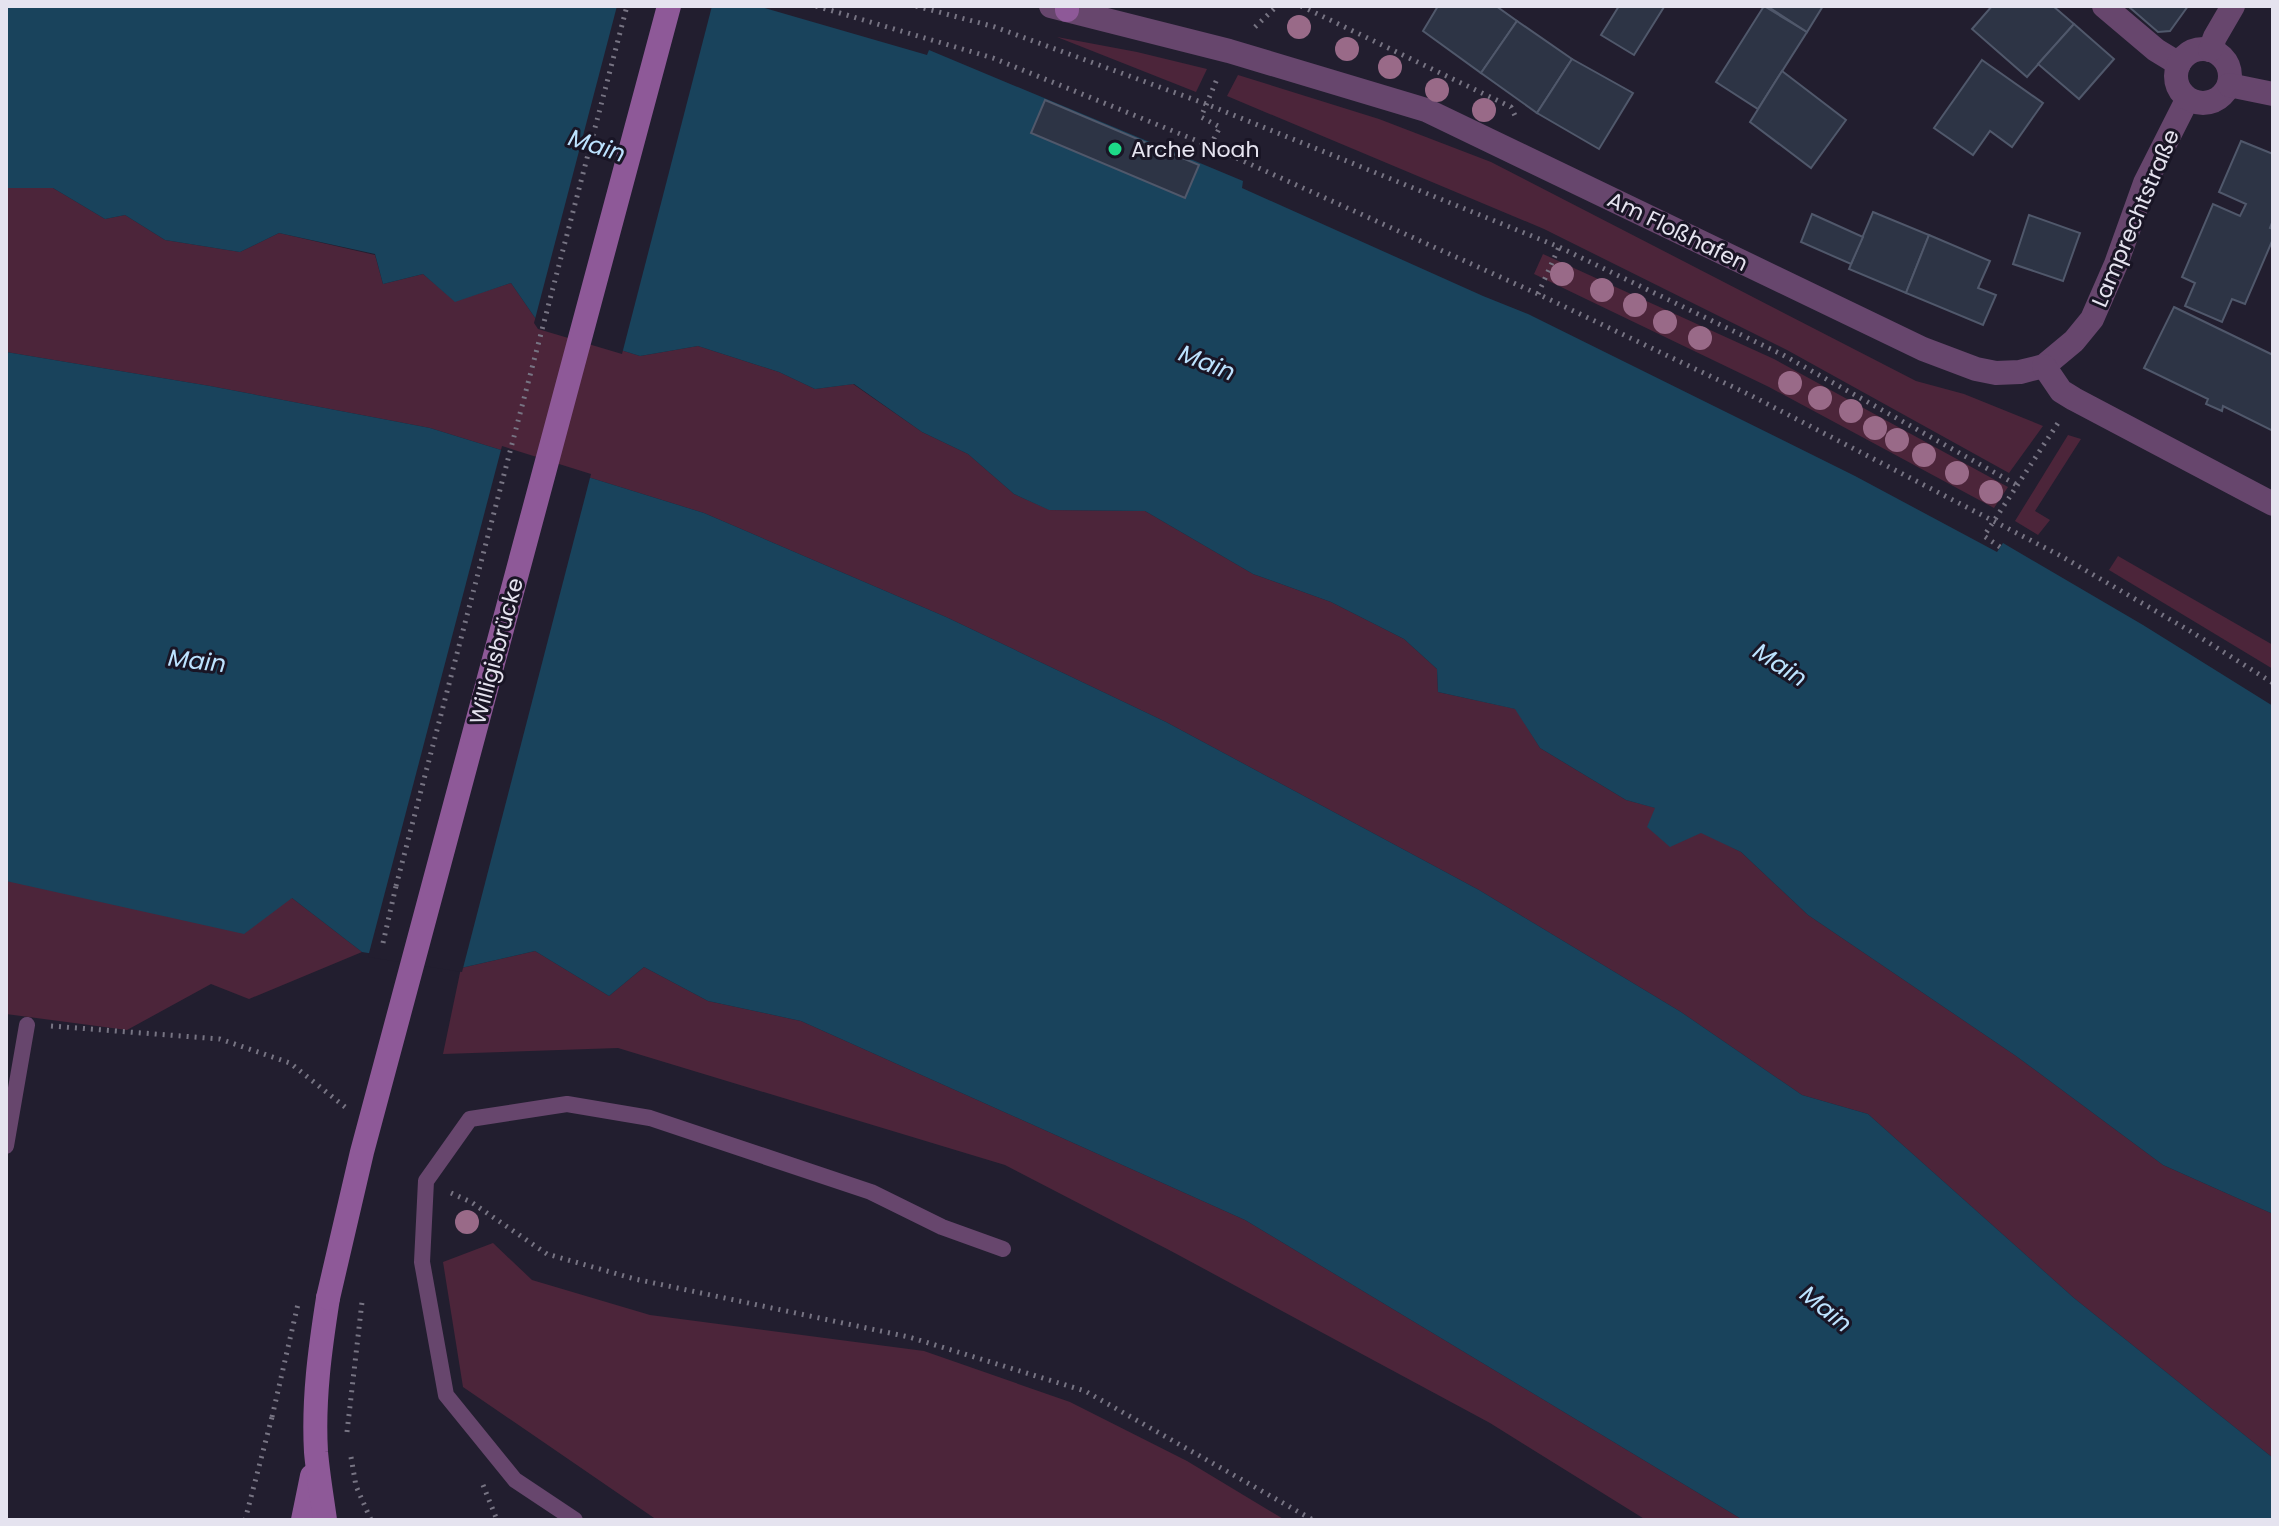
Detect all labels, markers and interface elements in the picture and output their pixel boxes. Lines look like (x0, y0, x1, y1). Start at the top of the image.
water label: Main (564, 121, 630, 170)
street label: Lamprechtstraße (2084, 125, 2187, 312)
place label: Arche Noah (1131, 134, 1259, 165)
marker: Arche Noah (1106, 140, 1124, 158)
street label: Am Floßhafen (1602, 184, 1753, 279)
water label: Main (1174, 336, 1240, 389)
street label: Willigisbrücke (462, 574, 531, 728)
water label: Main (1747, 635, 1814, 694)
water label: Main (166, 641, 228, 680)
water label: Main (1793, 1277, 1859, 1340)

